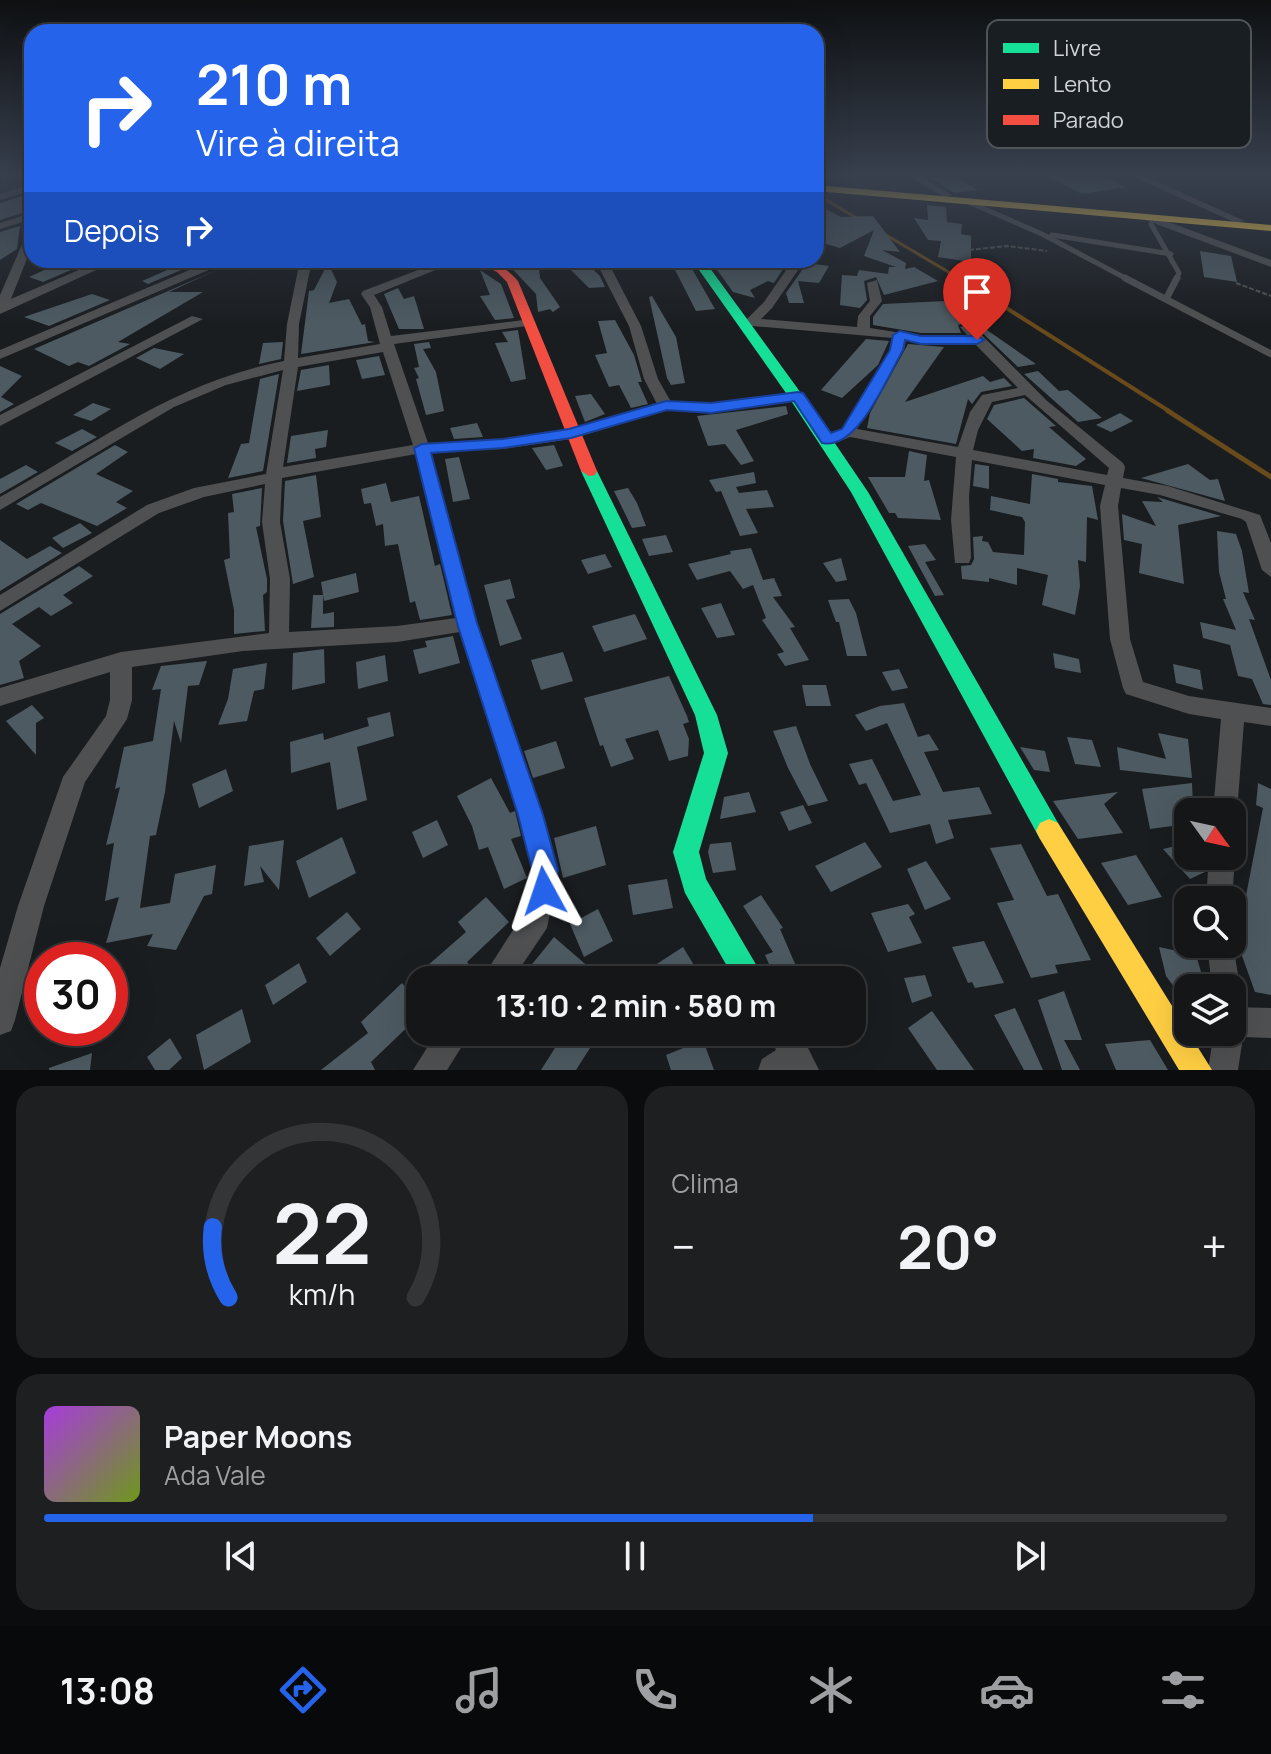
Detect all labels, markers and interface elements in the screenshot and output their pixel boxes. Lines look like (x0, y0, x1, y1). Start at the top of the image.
legend (987, 20, 1251, 148)
text: Livre (1053, 33, 1101, 63)
text: 210 m (196, 45, 352, 122)
icon: right (64, 56, 168, 160)
text: Lento (1053, 69, 1111, 99)
text: Parado (1053, 105, 1124, 135)
text: Vire à direita (196, 118, 400, 167)
icon: right (176, 208, 220, 252)
text: Depois (64, 210, 160, 251)
pin (943, 258, 1011, 340)
icon: arrive (955, 270, 999, 314)
north arrow (1174, 798, 1246, 870)
map controls (1174, 798, 1246, 1046)
position arrow (502, 849, 586, 933)
button: search (1174, 886, 1246, 958)
speed limit sign: 30 (24, 942, 128, 1046)
button: layers (1174, 974, 1246, 1046)
text: 13:10 · 2 min · 580 m (496, 985, 776, 1026)
text: Clima (672, 1165, 739, 1201)
text: 22 (272, 1175, 371, 1289)
text: 20° (897, 1205, 1000, 1287)
text: − (672, 1216, 695, 1276)
text: + (1202, 1216, 1227, 1276)
text: km/h (289, 1275, 355, 1314)
text: Paper Moons (164, 1416, 352, 1457)
text: Ada Vale (164, 1457, 266, 1493)
icon: previous (219, 1534, 263, 1578)
icon: pause (613, 1534, 657, 1578)
icon: next (1008, 1534, 1052, 1578)
icon: directions (275, 1662, 331, 1718)
icon: music (451, 1662, 507, 1718)
icon: phone (627, 1662, 683, 1718)
icon: climate (803, 1662, 859, 1718)
icon: car (979, 1662, 1035, 1718)
icon: filters (1155, 1662, 1211, 1718)
text: 13:08 (60, 1666, 155, 1715)

